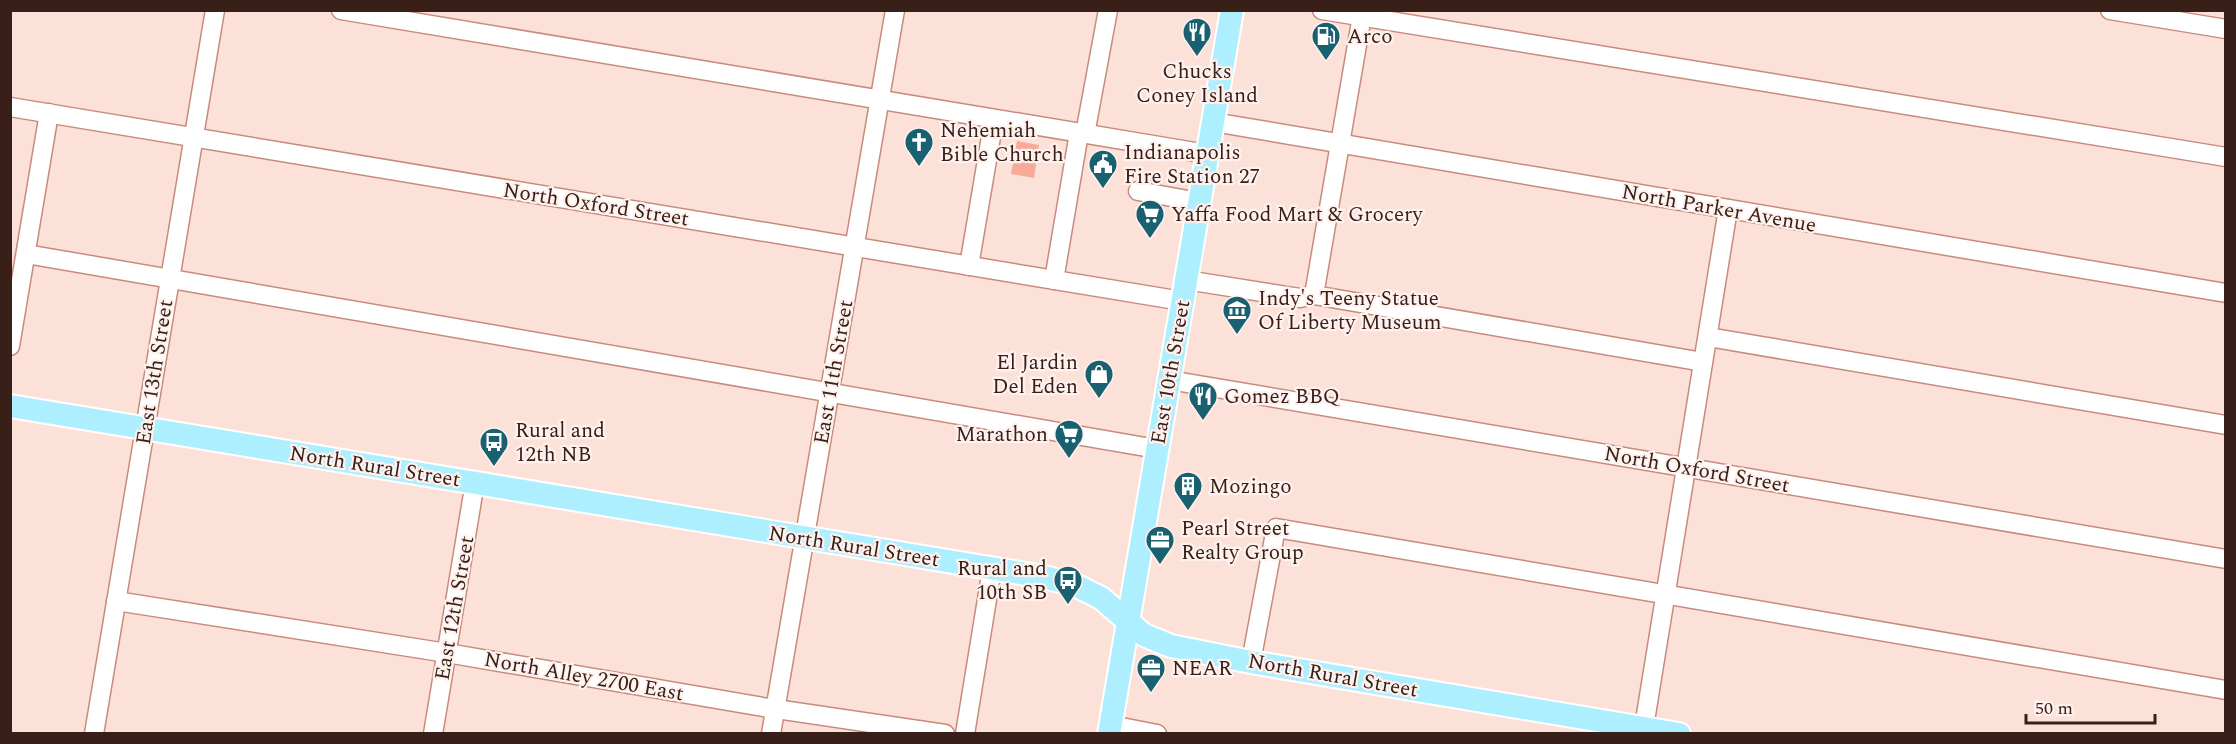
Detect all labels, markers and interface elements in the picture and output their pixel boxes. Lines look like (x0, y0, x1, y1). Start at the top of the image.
restaurant icon: Chucks Coney Island (1181, 16, 1213, 58)
fuel station icon: Arco (1310, 20, 1342, 62)
place label: Arco (1347, 21, 1393, 53)
place label: Chucks Coney Island (1136, 56, 1258, 112)
place label: Nehemiah Bible Church (940, 115, 1064, 171)
church icon: Nehemiah Bible Church (903, 126, 935, 168)
place label: Indianapolis Fire Station 27 (1124, 137, 1260, 193)
public building icon: Indianapolis Fire Station 27 (1087, 148, 1119, 190)
street label: North Oxford Street (501, 175, 691, 235)
street label: North Parker Avenue (1619, 176, 1819, 242)
supermarket icon: Yaffa Food Mart & Grocery (1134, 198, 1166, 240)
place label: Yaffa Food Mart & Grocery (1171, 199, 1423, 231)
place label: Indy's Teeny Statue Of Liberty Museum (1258, 283, 1442, 339)
museum icon: Indy's Teeny Statue Of Liberty Museum (1221, 294, 1253, 336)
street label: East 13th Street (128, 297, 182, 447)
street label: East 11th Street (806, 297, 862, 447)
street label: East 10th Street (1143, 297, 1199, 447)
place label: El Jardin Del Eden (992, 347, 1078, 403)
shop icon: El Jardin Del Eden (1083, 358, 1115, 400)
restaurant icon: Gomez BBQ (1187, 380, 1219, 422)
place label: Gomez BBQ (1224, 381, 1340, 413)
place label: Rural and 12th NB (515, 415, 605, 471)
supermarket icon: Marathon (1053, 418, 1085, 460)
place label: Marathon (956, 419, 1048, 451)
bus stop icon: Rural and 12th NB (478, 426, 510, 468)
street label: North Rural Street (287, 438, 462, 496)
street label: North Oxford Street (1602, 438, 1792, 502)
building icon: Mozingo (1172, 470, 1204, 512)
place label: Mozingo (1209, 471, 1292, 503)
place label: Pearl Street Realty Group (1181, 513, 1304, 569)
street label: North Rural Street (766, 518, 941, 576)
office icon: Pearl Street Realty Group (1144, 524, 1176, 566)
street label: East 12th Street (427, 533, 483, 683)
place label: Rural and 10th SB (957, 553, 1047, 609)
bus stop icon: Rural and 10th SB (1052, 564, 1084, 606)
street label: North Alley 2700 East (481, 644, 686, 710)
street label: North Rural Street (1245, 645, 1420, 707)
office icon: NEAR (1135, 652, 1167, 694)
place label: NEAR (1172, 653, 1232, 685)
scale bar (2026, 687, 2155, 725)
text: 50 m (2035, 695, 2073, 722)

